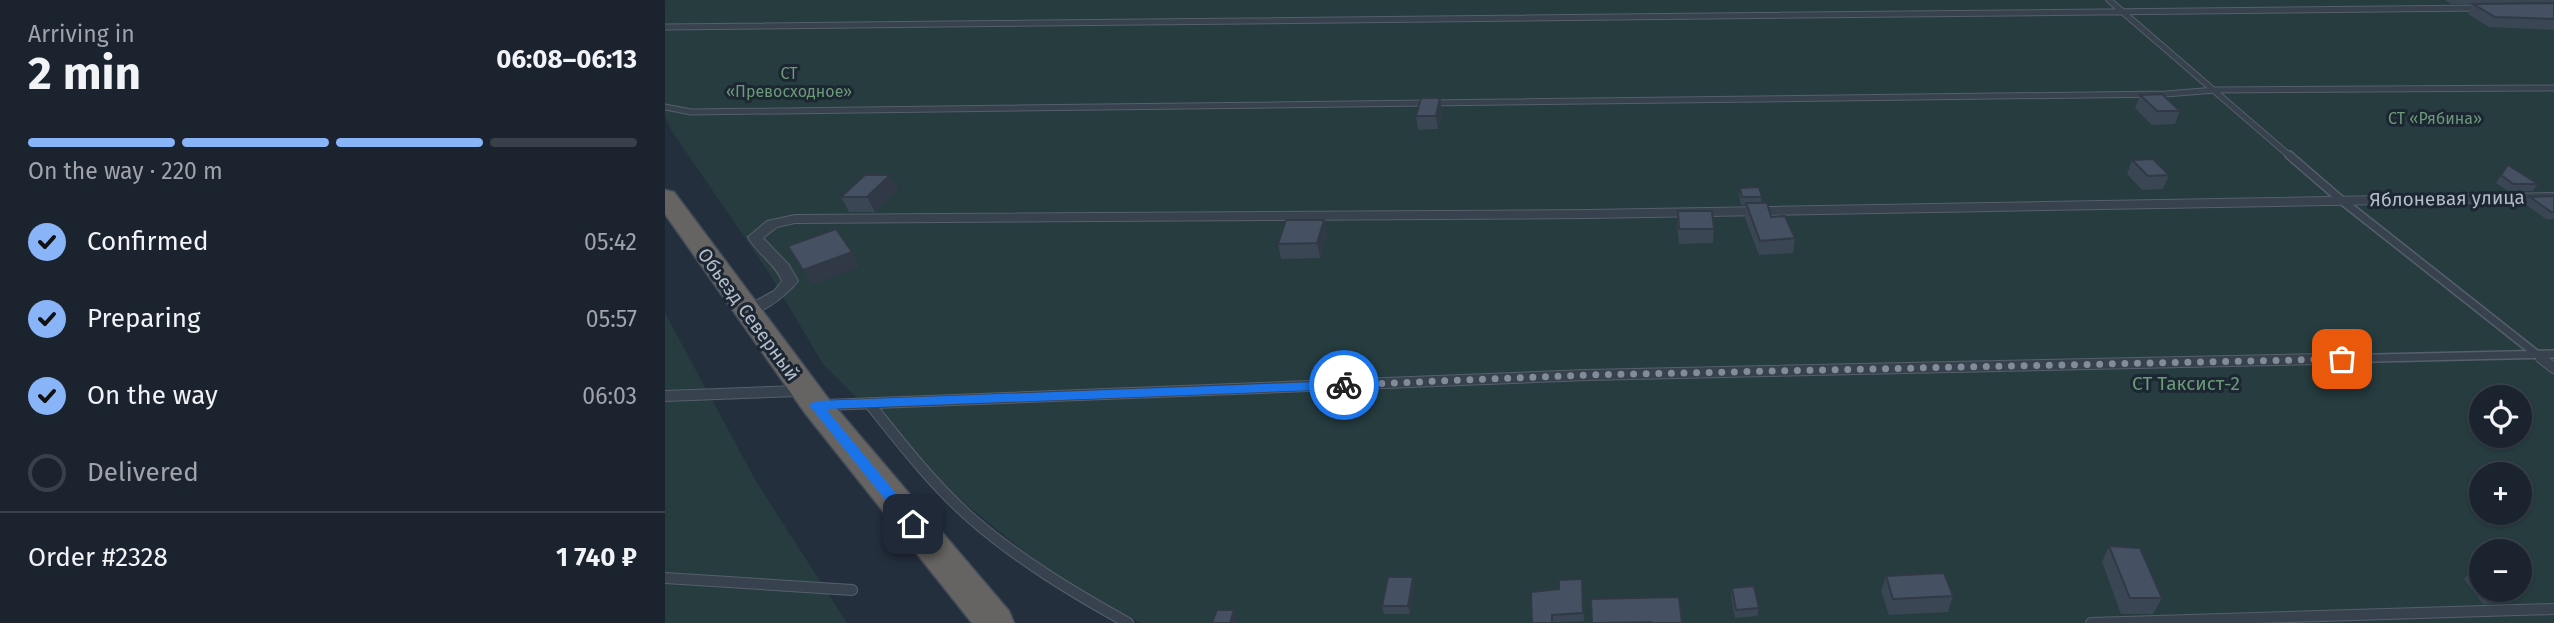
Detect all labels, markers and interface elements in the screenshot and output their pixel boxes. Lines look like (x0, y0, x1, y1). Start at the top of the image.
text: Arriving in (28, 20, 135, 48)
text: 06:08–06:13 (496, 44, 637, 75)
text: 2 min (28, 46, 141, 101)
park label: СТ «Превосходное» (726, 64, 852, 101)
park label: СТ «Рябина» (2388, 109, 2482, 128)
text: On the way · 220 m (28, 157, 223, 185)
street label: Яблоневая улица (2369, 186, 2525, 211)
icon: check (28, 223, 66, 261)
text: Confirmed (87, 226, 208, 257)
text: 05:42 (584, 228, 637, 256)
street label: Обьезд Северный (693, 244, 804, 385)
icon: check (28, 300, 66, 338)
text: Preparing (87, 303, 200, 334)
text: 05:57 (586, 305, 637, 333)
pin (2312, 329, 2372, 389)
icon: bag (2323, 340, 2361, 378)
courier (1309, 350, 1379, 420)
icon: bike (1325, 366, 1363, 404)
park label: СТ Таксист-2 (2132, 372, 2240, 395)
icon: check (28, 377, 66, 415)
text: On the way (87, 380, 218, 411)
text: 06:03 (582, 382, 637, 410)
map controls (2469, 385, 2532, 602)
button: locate (2469, 385, 2532, 448)
text: Delivered (87, 457, 199, 488)
button: + (2469, 462, 2532, 525)
pin (883, 494, 943, 554)
icon: home (894, 505, 932, 543)
button: − (2469, 539, 2532, 602)
text: Order #2328 (28, 542, 168, 573)
text: 1 740 ₽ (556, 542, 637, 573)

